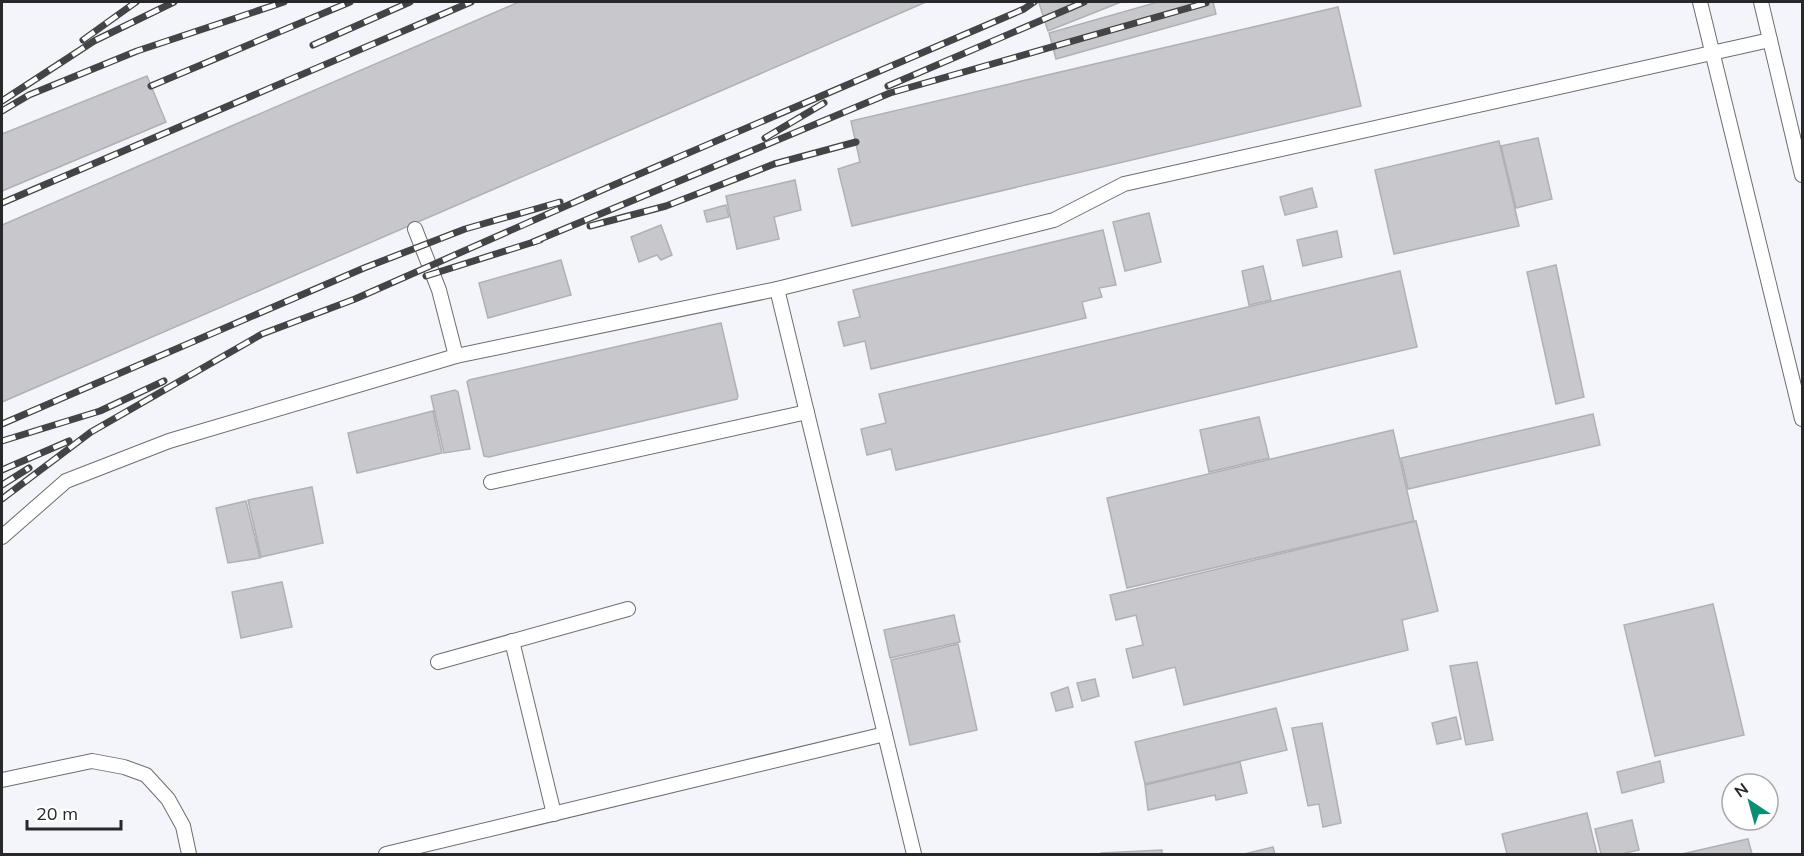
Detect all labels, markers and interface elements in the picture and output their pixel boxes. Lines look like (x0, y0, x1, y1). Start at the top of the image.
north arrow (1720, 772, 1780, 832)
text: N (1730, 778, 1752, 802)
scale bar (27, 793, 122, 831)
text: 20 m (36, 802, 78, 825)

